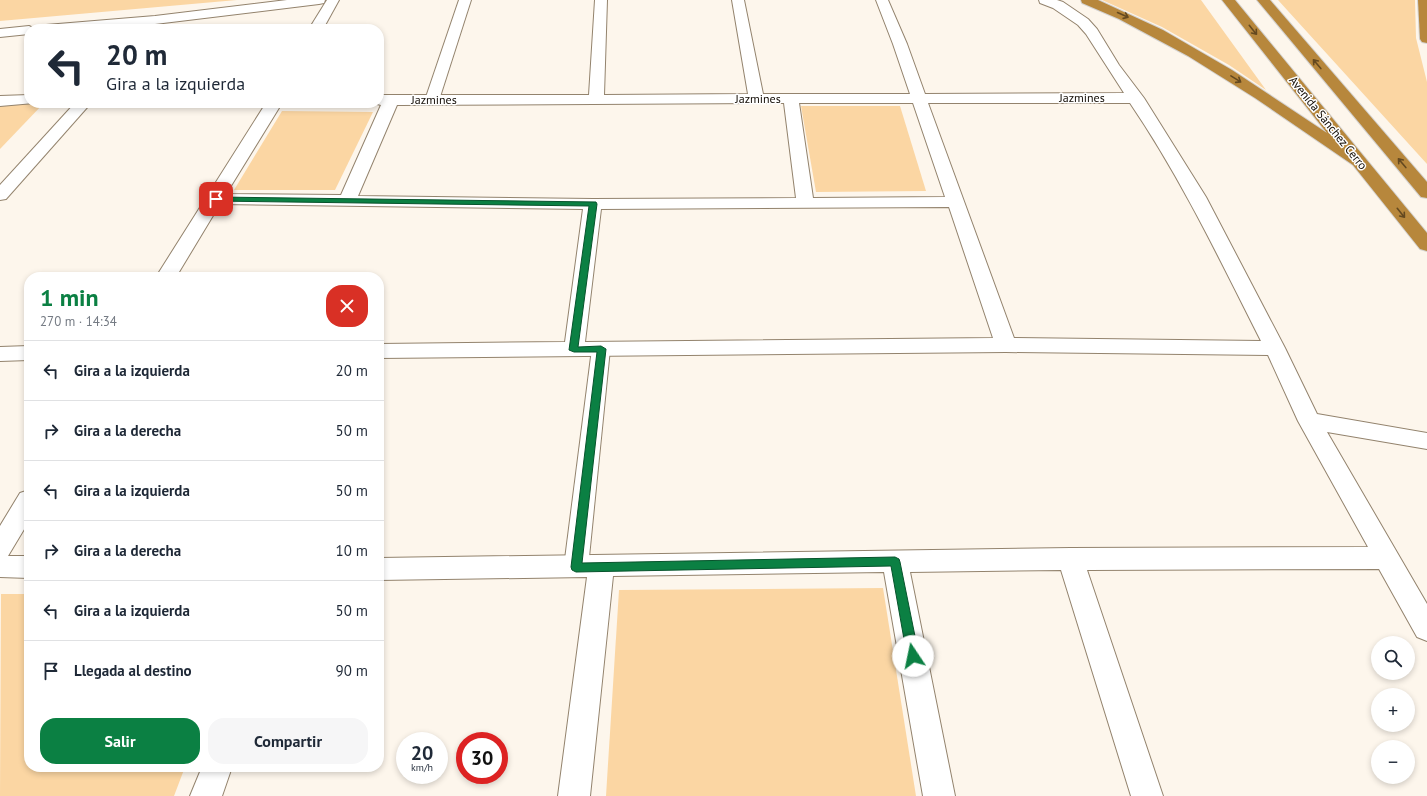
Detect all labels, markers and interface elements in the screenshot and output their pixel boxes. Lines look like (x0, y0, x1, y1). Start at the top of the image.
one-way arrow (1116, 12, 1128, 19)
one-way arrow (1248, 25, 1257, 36)
text: 20 m (106, 36, 167, 73)
icon: left (40, 40, 92, 92)
one-way arrow (1313, 59, 1322, 70)
text: Gira a la izquierda (106, 72, 245, 95)
street label: Avenida Sánchez Cerro (1286, 73, 1371, 172)
one-way arrow (1230, 75, 1242, 83)
street label: Jazmines (1058, 90, 1105, 105)
street label: Jazmines (734, 91, 781, 106)
street label: Jazmines (410, 92, 457, 107)
one-way arrow (1397, 158, 1406, 169)
pin (199, 182, 233, 216)
icon: arrive (205, 188, 227, 210)
one-way arrow (1396, 207, 1405, 218)
text: 1 min (40, 282, 99, 313)
button: close (326, 285, 368, 327)
text: 270 m · 14:34 (40, 313, 117, 330)
icon: left (40, 360, 62, 382)
text: Gira a la izquierda (74, 361, 190, 380)
text: 20 m (335, 361, 368, 380)
icon: right (40, 420, 62, 442)
text: Gira a la derecha (74, 421, 181, 440)
text: 50 m (335, 421, 368, 440)
icon: left (40, 480, 62, 502)
text: Gira a la izquierda (74, 481, 190, 500)
text: 50 m (335, 481, 368, 500)
icon: right (40, 540, 62, 562)
text: Gira a la derecha (74, 541, 181, 560)
text: 10 m (335, 541, 368, 560)
icon: left (40, 600, 62, 622)
text: Gira a la izquierda (74, 601, 190, 620)
text: 50 m (335, 601, 368, 620)
position arrow (892, 635, 934, 677)
map controls (1371, 636, 1415, 784)
button: search (1371, 636, 1415, 680)
icon: arrive (40, 660, 62, 682)
text: Llegada al destino (74, 661, 192, 680)
text: 90 m (335, 661, 368, 680)
button: + (1371, 688, 1415, 732)
button: Salir (40, 718, 200, 764)
button: Compartir (208, 718, 368, 764)
speed limit sign: 30 (456, 732, 508, 784)
text: 20 (411, 740, 433, 766)
button: − (1371, 740, 1415, 784)
text: km/h (411, 761, 433, 774)

